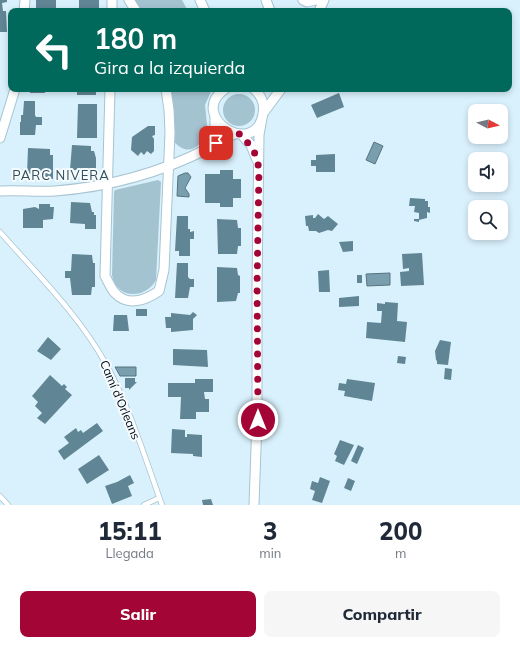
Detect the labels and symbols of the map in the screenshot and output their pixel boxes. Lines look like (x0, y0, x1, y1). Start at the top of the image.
north arrow (468, 104, 508, 144)
pin (199, 126, 233, 160)
district label: PARC NIVERA (12, 167, 110, 183)
street label: Camí d'Orleans (97, 358, 144, 442)
position arrow (237, 399, 279, 441)

